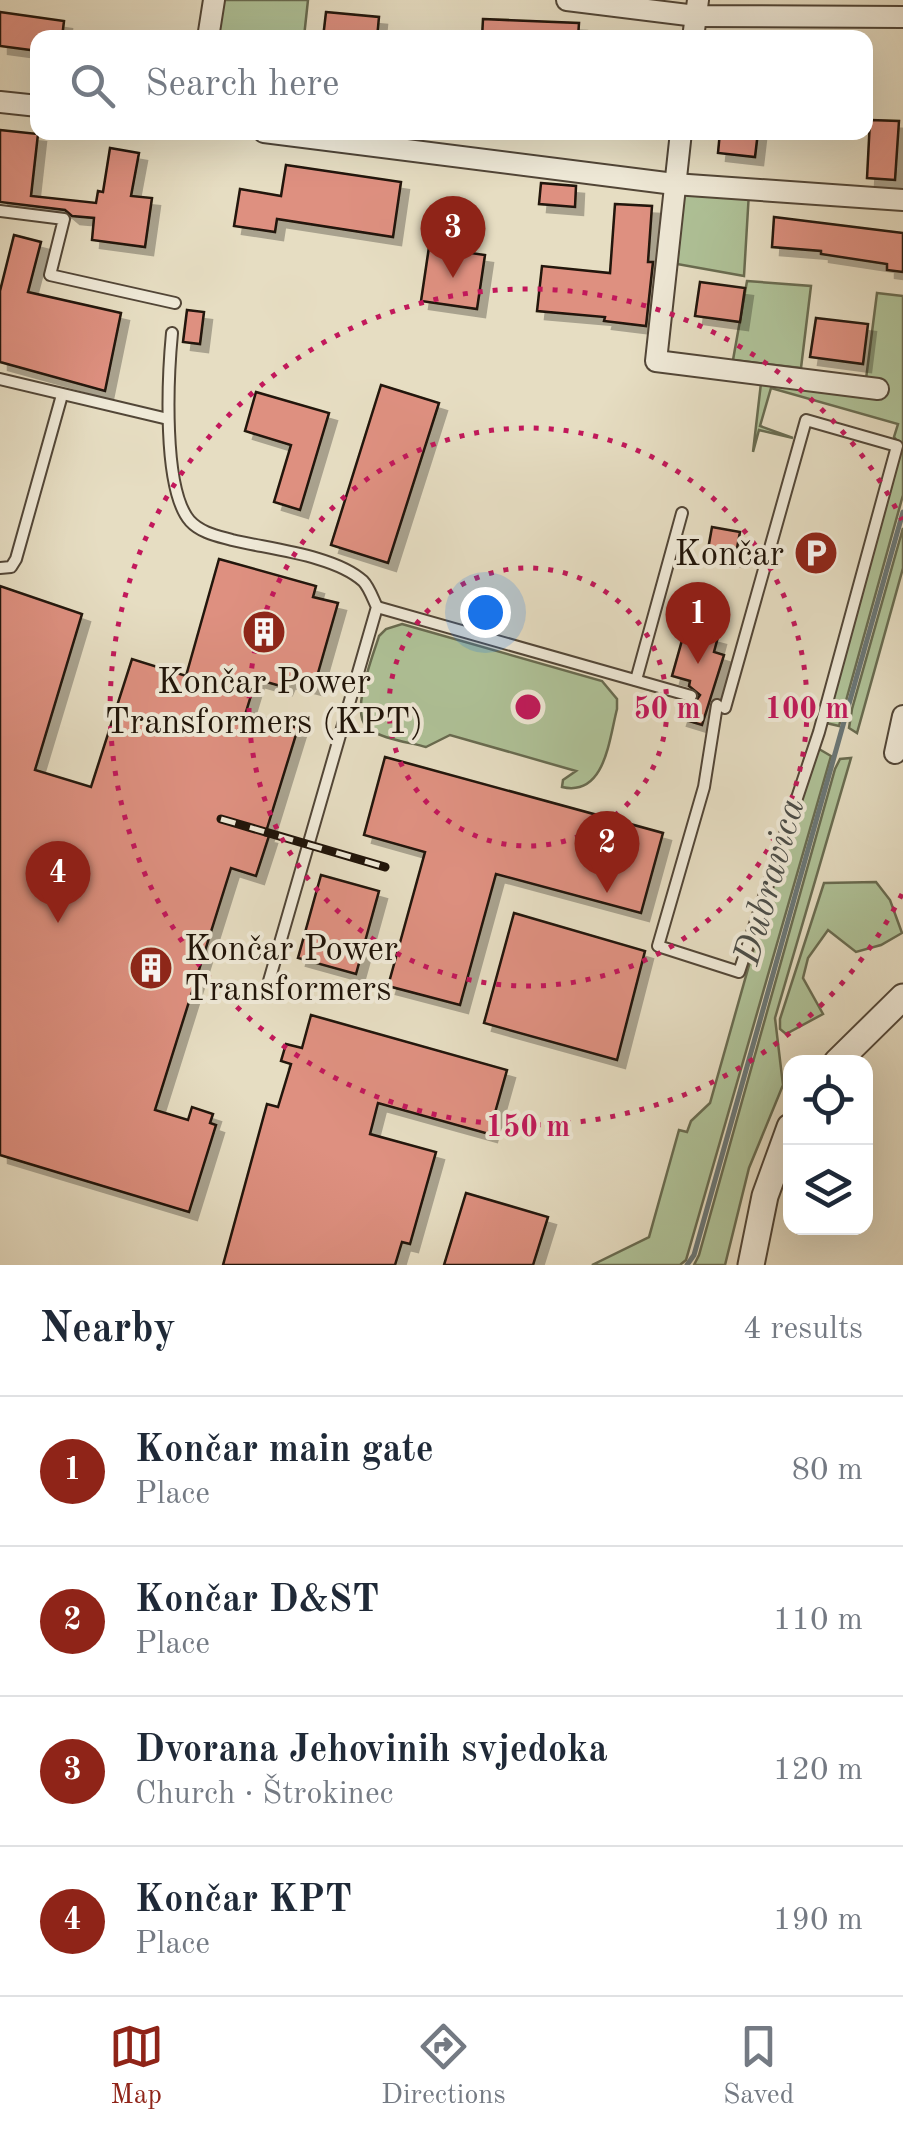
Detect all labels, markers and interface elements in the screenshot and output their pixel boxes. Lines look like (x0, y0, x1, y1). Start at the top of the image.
search box (30, 30, 873, 140)
icon: search (65, 58, 120, 113)
text: Search here (145, 66, 340, 104)
pin: 3 (420, 196, 486, 278)
parking icon: Končar (793, 530, 839, 576)
place label: Končar (674, 538, 784, 573)
pin: 1 (666, 582, 730, 664)
your location (460, 587, 511, 638)
building icon: Končar Power Transformers (KPT) (241, 609, 287, 655)
place label: Končar Power Transformers (KPT) (105, 666, 423, 741)
centre of rings (510, 689, 546, 725)
text: 50 m (633, 695, 701, 725)
text: 100 m (765, 695, 849, 725)
water label: Dubravica (729, 794, 813, 970)
pin: 2 (574, 810, 640, 893)
pin: 4 (26, 840, 90, 923)
place label: Končar Power Transformers (184, 933, 398, 1008)
building icon: Končar Power Transformers (128, 945, 174, 991)
map controls (783, 1055, 873, 1235)
button: locate (783, 1055, 873, 1145)
text: 150 m (486, 1113, 570, 1143)
button: layers (783, 1145, 873, 1235)
text: Nearby (40, 1309, 176, 1351)
text: 4 results (743, 1314, 863, 1346)
text: Končar main gate (135, 1432, 434, 1470)
text: 1 (63, 1455, 82, 1487)
text: 80 m (792, 1455, 863, 1487)
text: Place (135, 1479, 210, 1511)
text: Končar D&ST (135, 1582, 379, 1620)
text: 2 (63, 1605, 82, 1637)
text: 110 m (773, 1605, 863, 1637)
text: Place (135, 1629, 210, 1661)
text: Dvorana Jehovinih svjedoka (135, 1732, 608, 1770)
text: 3 (63, 1755, 82, 1787)
text: 120 m (773, 1755, 863, 1787)
text: Church · Štrokinec (135, 1779, 394, 1811)
text: Končar KPT (135, 1882, 352, 1920)
text: 4 (63, 1905, 82, 1937)
text: 190 m (773, 1905, 863, 1937)
text: Place (135, 1929, 210, 1961)
tab: Map (109, 2019, 164, 2114)
tab: Directions (381, 2019, 506, 2114)
tab: Saved (723, 2019, 794, 2114)

